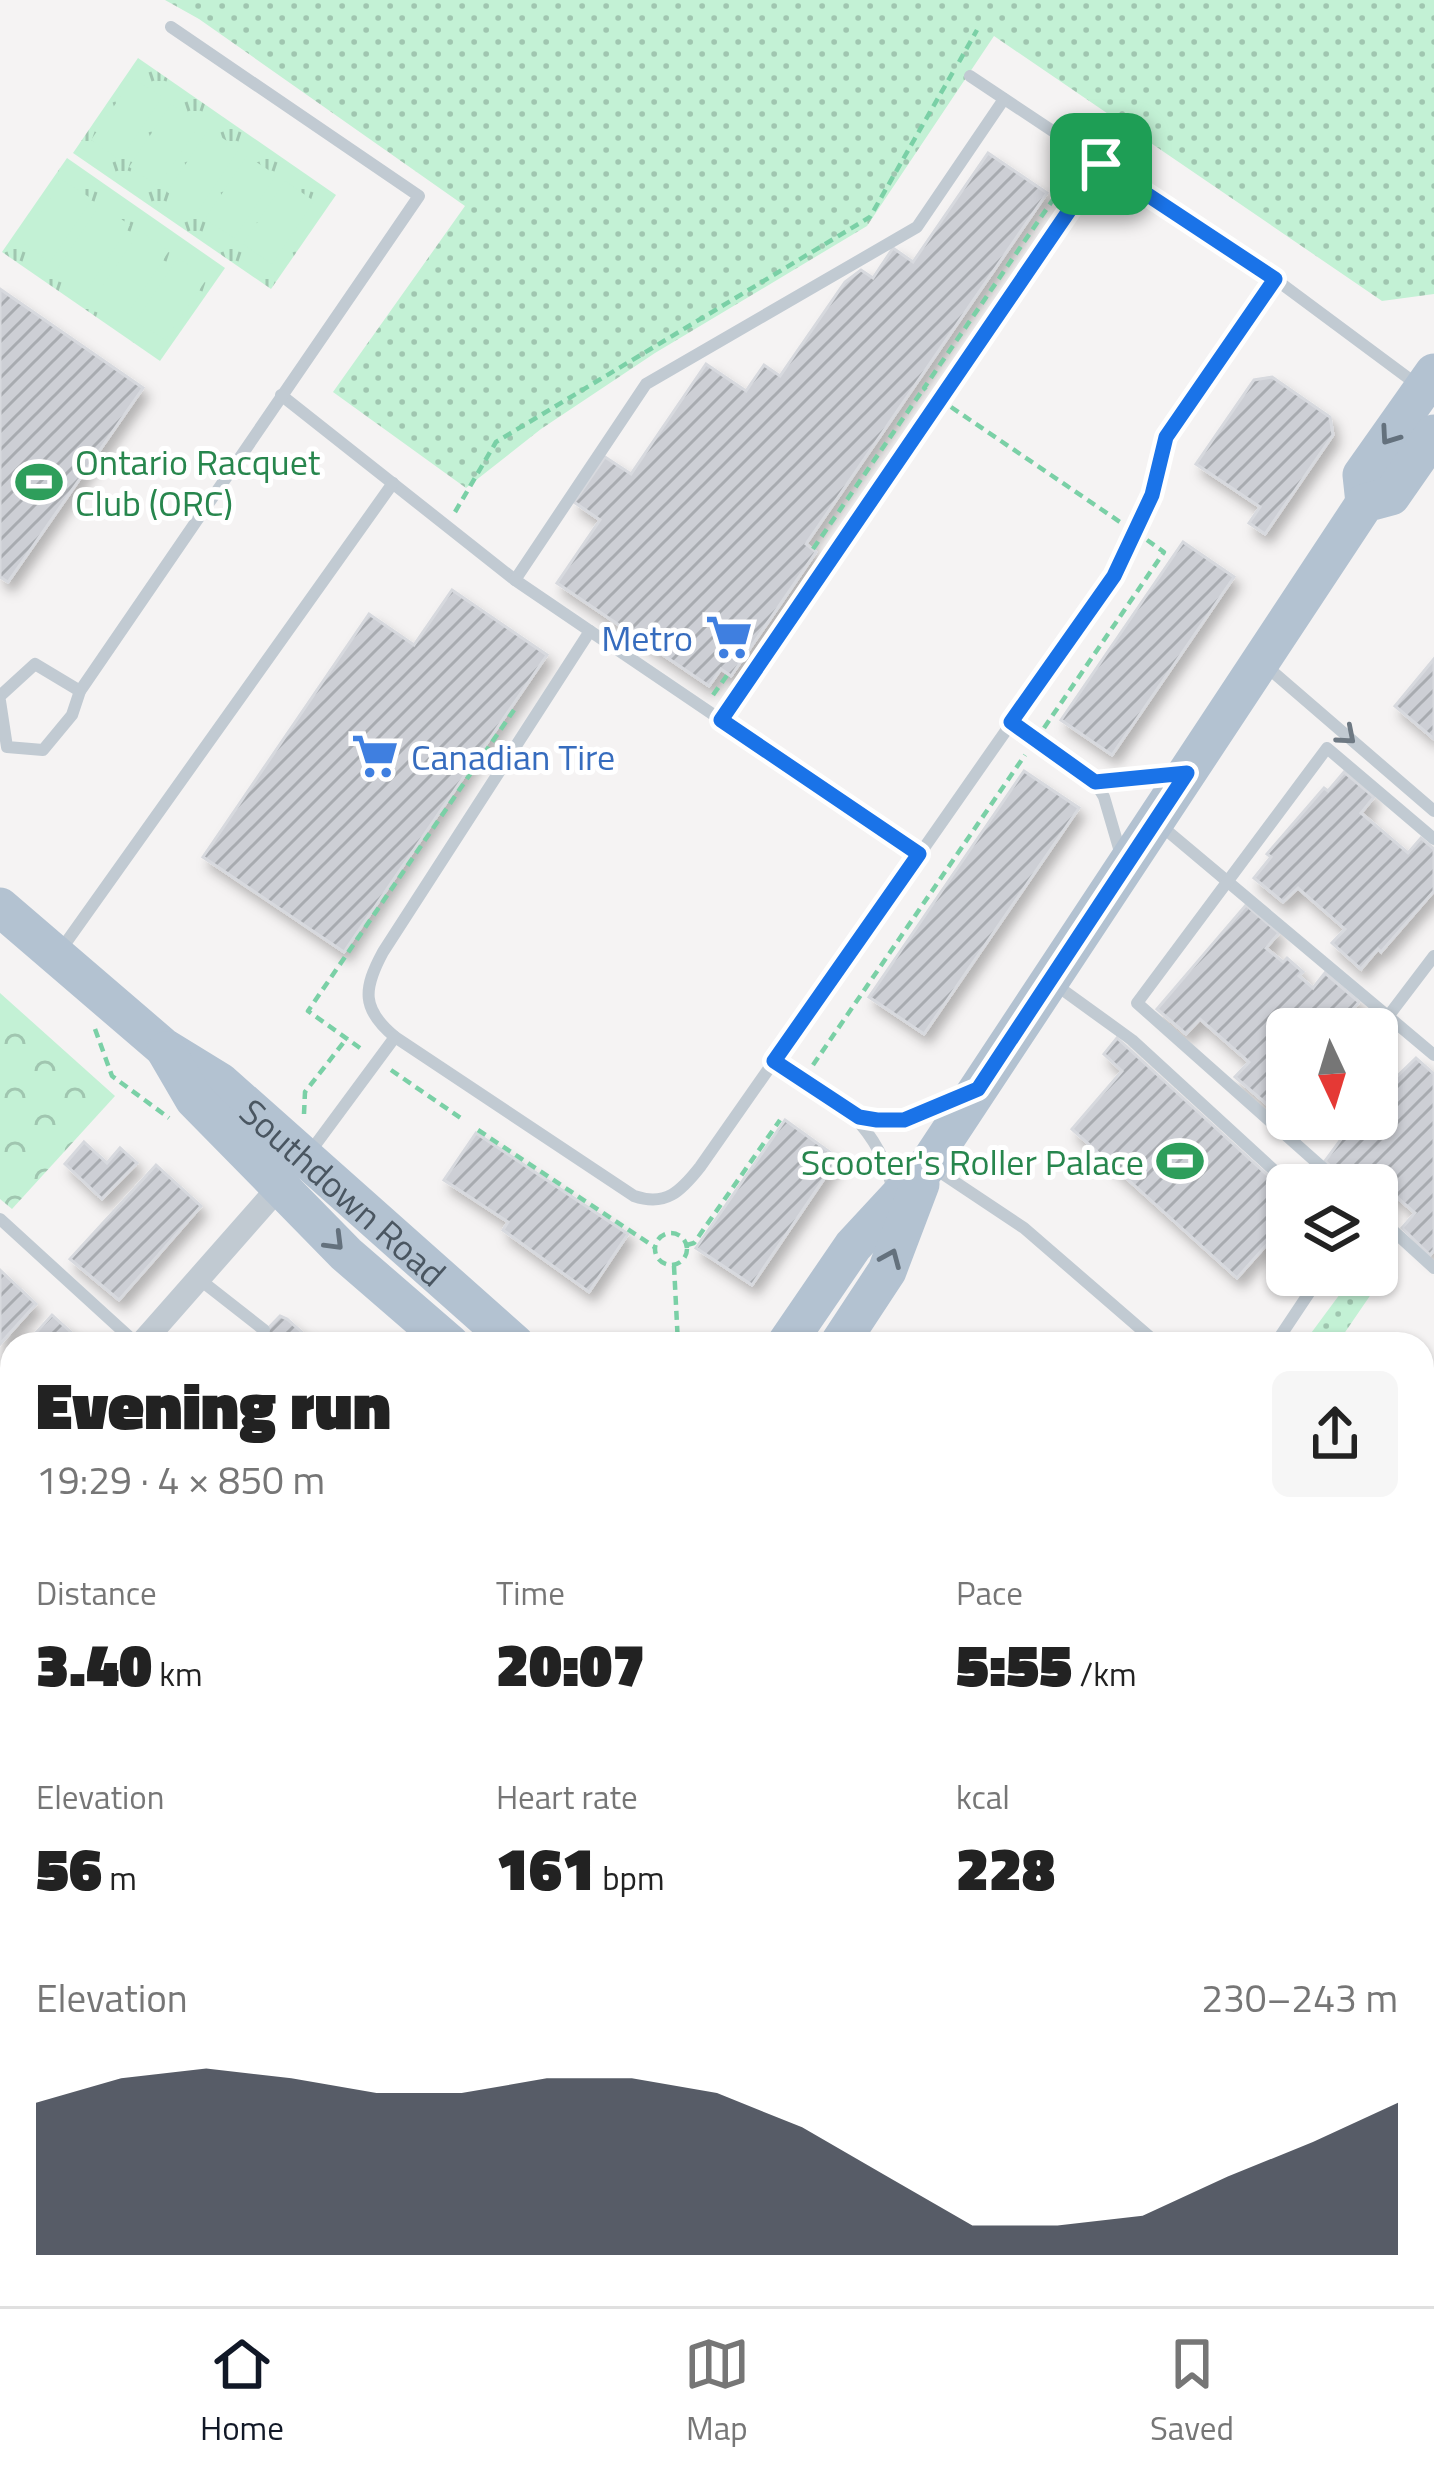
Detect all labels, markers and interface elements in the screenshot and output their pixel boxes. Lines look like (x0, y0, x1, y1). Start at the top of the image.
pin (1050, 113, 1152, 215)
icon: arrive (1068, 131, 1134, 197)
one-way arrow (1381, 422, 1403, 444)
place label: Ontario Racquet Club (ORC) (75, 434, 321, 530)
sports icon: Ontario Racquet Club (ORC) (14, 457, 64, 507)
place label: Metro (601, 610, 693, 665)
supermarket icon: Metro (704, 612, 754, 662)
one-way arrow (1333, 722, 1355, 743)
place label: Canadian Tire (411, 729, 615, 784)
supermarket icon: Canadian Tire (350, 731, 400, 781)
north arrow (1266, 1008, 1398, 1140)
map controls (1266, 1008, 1398, 1296)
street label: Southdown Road (228, 1085, 459, 1299)
place label: Scooter's Roller Palace (801, 1134, 1144, 1189)
sports icon: Scooter's Roller Palace (1155, 1136, 1205, 1186)
button: layers (1266, 1164, 1398, 1296)
one-way arrow (321, 1228, 343, 1250)
one-way arrow (877, 1249, 901, 1270)
text: Evening run (36, 1354, 391, 1455)
button: share (1272, 1371, 1398, 1497)
text: 19:29 · 4 × 850 m (36, 1450, 325, 1509)
text: Distance (36, 1568, 157, 1618)
text: Time (496, 1568, 565, 1618)
text: Pace (956, 1568, 1023, 1618)
text: 3.40 (36, 1618, 152, 1709)
text: 20:07 (496, 1618, 645, 1709)
text: 5:55 (956, 1618, 1072, 1709)
text: km (152, 1649, 203, 1699)
text: /km (1072, 1649, 1137, 1699)
text: Elevation (36, 1772, 164, 1822)
text: Heart rate (496, 1772, 638, 1822)
text: kcal (956, 1772, 1010, 1822)
text: 56 (36, 1822, 102, 1913)
text: 161 (496, 1822, 595, 1913)
text: 228 (956, 1822, 1055, 1913)
text: m (102, 1853, 137, 1903)
text: bpm (595, 1853, 665, 1903)
text: Elevation (36, 1968, 188, 2027)
text: 230–243 m (1201, 1968, 1398, 2027)
tab: Home (200, 2331, 284, 2453)
tab: Map (684, 2331, 750, 2453)
tab: Saved (1150, 2331, 1234, 2453)

